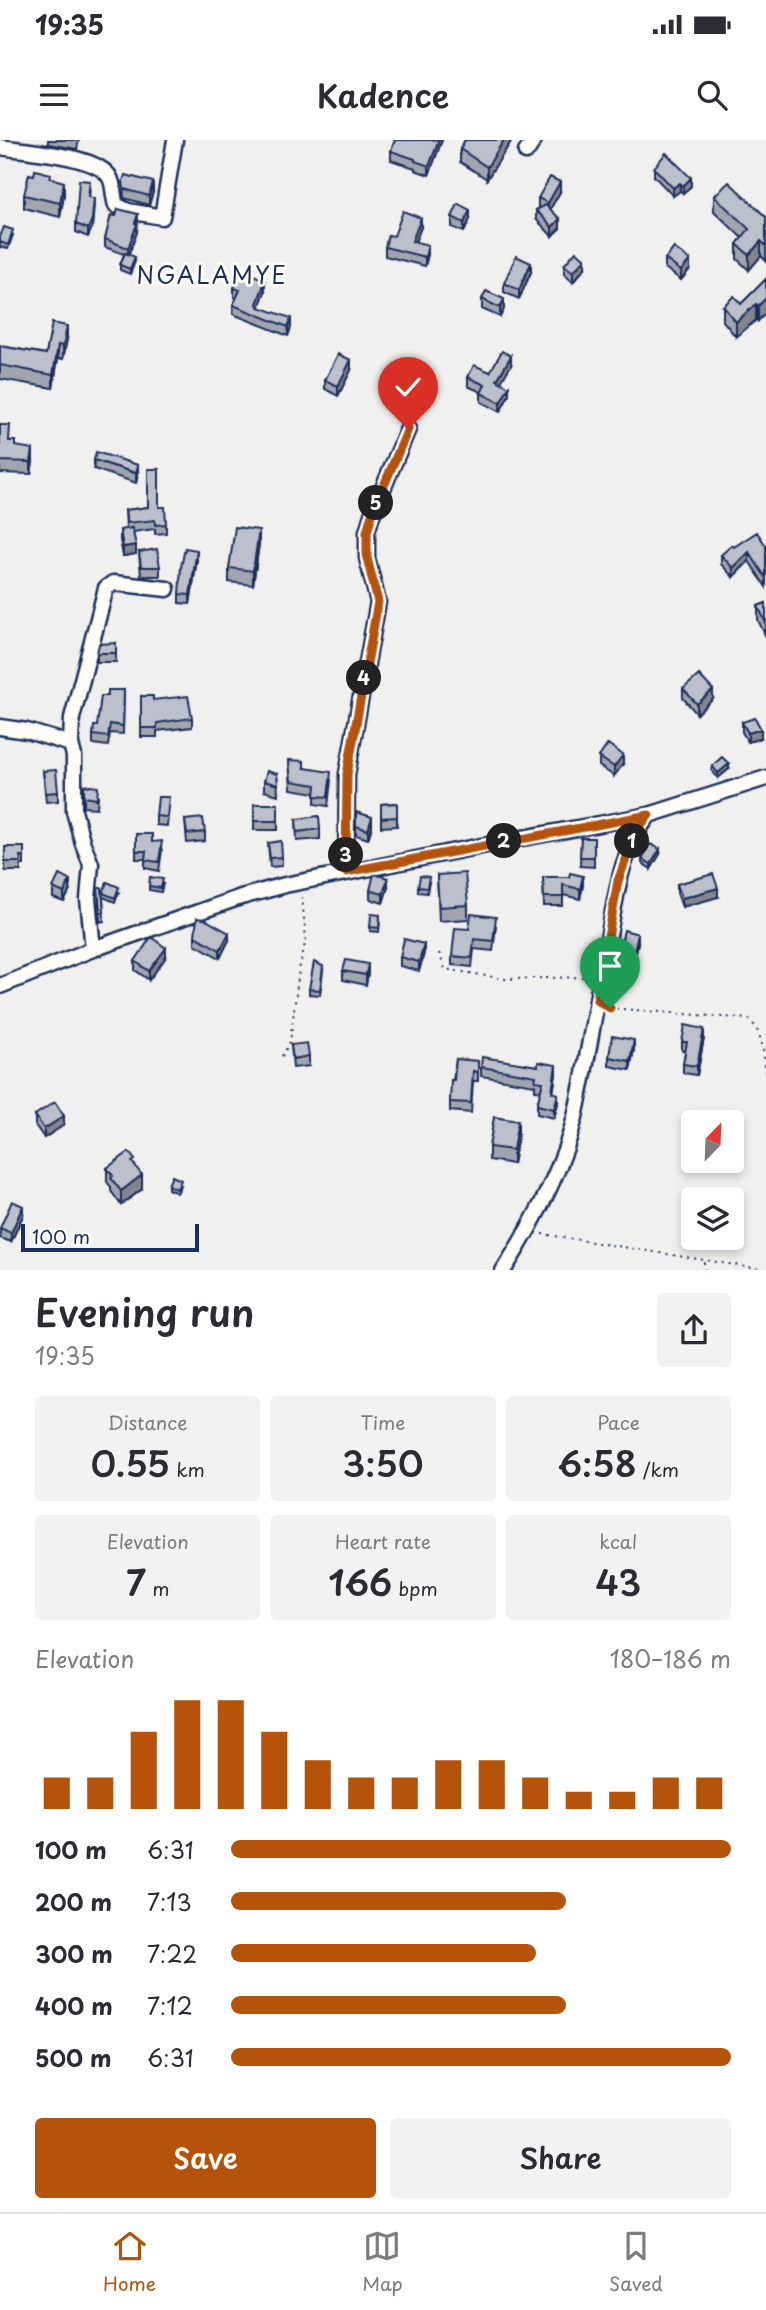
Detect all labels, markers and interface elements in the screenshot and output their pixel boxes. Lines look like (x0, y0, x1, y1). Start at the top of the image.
text: 19:35 (35, 5, 104, 44)
text: Kadence (317, 71, 449, 119)
icon: menu (35, 76, 73, 114)
icon: search (693, 76, 731, 114)
district label: NGALAMYE (136, 257, 288, 292)
pin (378, 357, 438, 429)
icon: check (389, 368, 427, 406)
pin: 5 (358, 486, 394, 520)
text: 5 (369, 488, 382, 516)
pin: 4 (346, 660, 382, 696)
text: 4 (357, 663, 370, 691)
pin: 2 (486, 824, 522, 858)
pin: 1 (614, 824, 650, 858)
text: 2 (497, 826, 510, 854)
text: 1 (627, 826, 636, 854)
pin: 3 (328, 838, 364, 872)
text: 3 (339, 840, 352, 868)
pin (580, 936, 640, 1008)
icon: arrive (591, 947, 629, 985)
north arrow (681, 1110, 744, 1172)
map controls (681, 1110, 744, 1250)
button: layers (681, 1187, 744, 1250)
scale bar (21, 1222, 200, 1253)
text: 100 m (32, 1222, 90, 1250)
text: Evening run (35, 1283, 254, 1340)
button: share (657, 1293, 731, 1367)
text: 19:35 (35, 1338, 95, 1373)
text: Distance (108, 1408, 188, 1436)
text: Time (361, 1408, 405, 1436)
text: Pace (597, 1408, 640, 1436)
text: 0.55 (90, 1436, 170, 1489)
text: 3:50 (342, 1436, 424, 1489)
text: 6:58 (557, 1436, 637, 1489)
text: km (170, 1455, 205, 1483)
text: /km (637, 1455, 679, 1483)
text: Elevation (107, 1527, 189, 1555)
text: Heart rate (335, 1527, 431, 1555)
text: kcal (599, 1527, 637, 1555)
text: 7 (126, 1555, 146, 1608)
text: 166 (328, 1555, 392, 1608)
text: 43 (595, 1555, 641, 1608)
text: m (146, 1574, 169, 1602)
text: bpm (392, 1574, 438, 1602)
text: Elevation (35, 1641, 134, 1676)
text: 180–186 m (610, 1641, 731, 1676)
text: 100 m (35, 1832, 107, 1867)
text: 6:31 (147, 1832, 194, 1867)
text: 200 m (35, 1884, 112, 1919)
text: 7:13 (147, 1884, 192, 1919)
text: 300 m (35, 1936, 113, 1971)
text: 7:22 (147, 1936, 197, 1971)
text: 400 m (35, 1988, 113, 2023)
text: 7:12 (147, 1988, 193, 2023)
text: 500 m (35, 2040, 112, 2075)
text: 6:31 (147, 2040, 194, 2075)
button: Save (35, 2118, 376, 2198)
button: Share (390, 2118, 731, 2198)
tab: Home (103, 2227, 156, 2297)
tab: Map (362, 2227, 403, 2297)
tab: Saved (609, 2227, 663, 2297)

